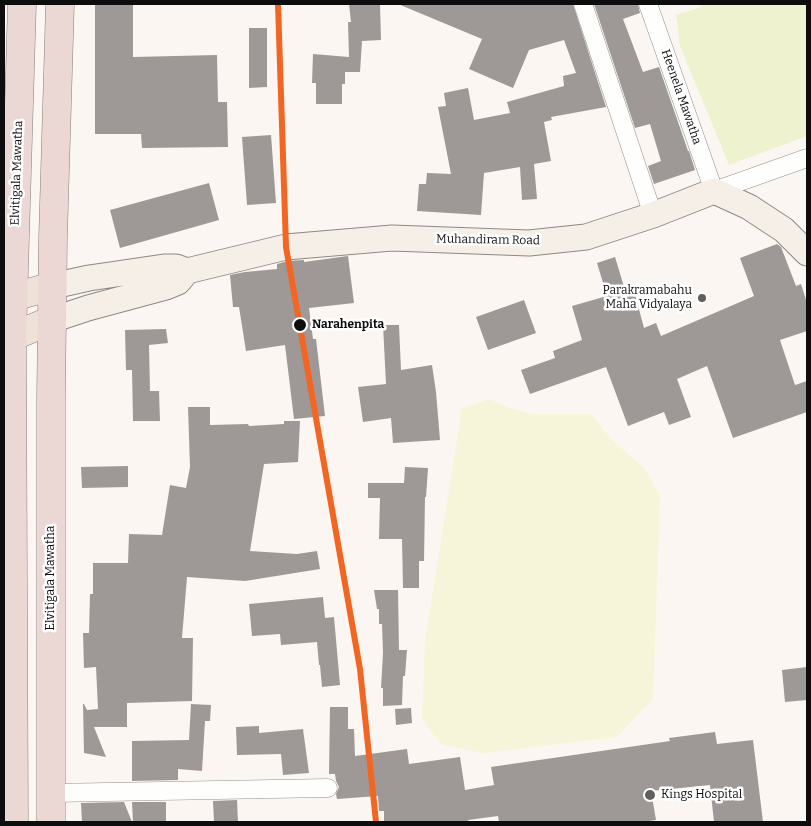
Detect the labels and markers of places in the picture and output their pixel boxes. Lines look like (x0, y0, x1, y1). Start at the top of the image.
place label: Parakramabahu Maha Vidyalaya (603, 284, 692, 312)
marker: Parakramabahu Maha Vidyalaya (696, 292, 708, 304)
marker: Narahenpita (292, 317, 308, 333)
place label: Narahenpita (312, 318, 384, 332)
marker: Kings Hospital (643, 788, 657, 802)
place label: Kings Hospital (661, 788, 742, 802)

